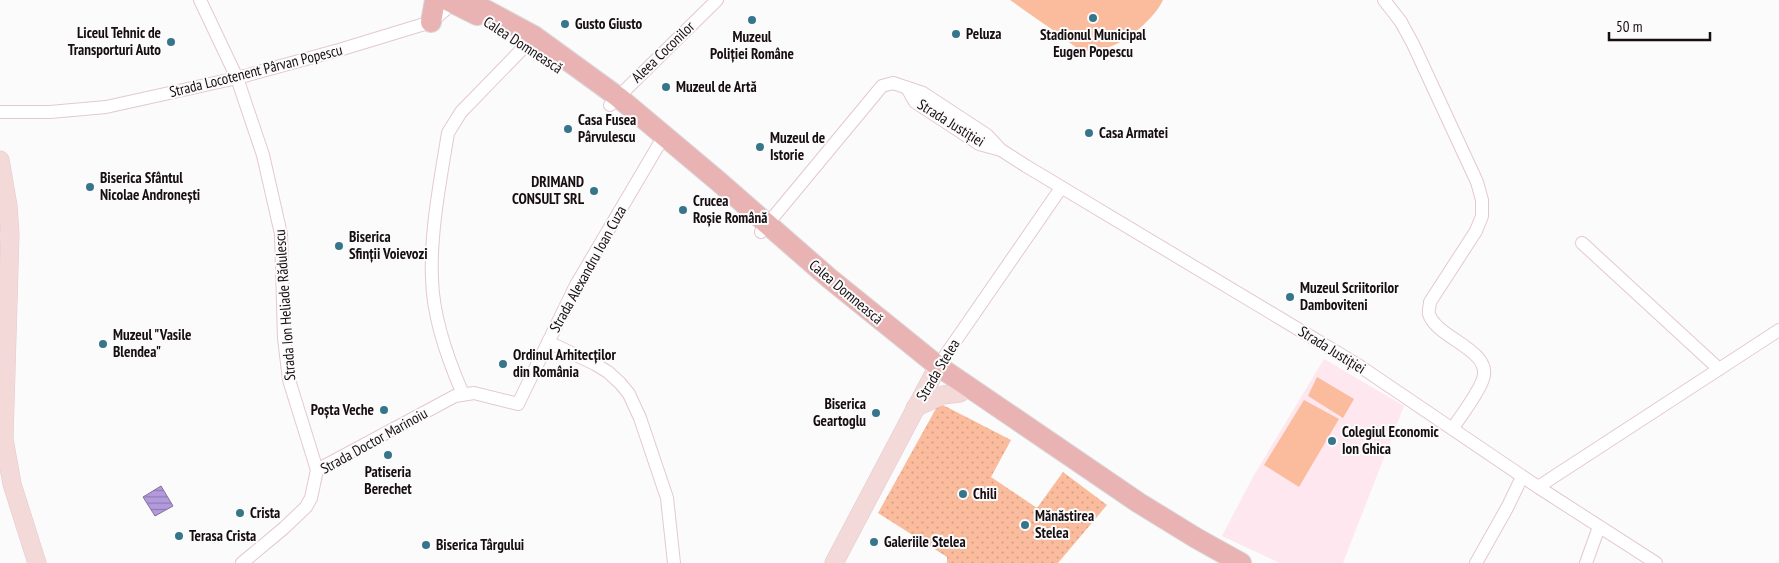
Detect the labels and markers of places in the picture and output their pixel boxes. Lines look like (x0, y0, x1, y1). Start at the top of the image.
marker: Stadionul Municipal Eugen Popescu (1087, 12, 1099, 24)
place label: Gusto Giusto (575, 14, 643, 33)
marker: Muzeul Poliției Române (746, 14, 758, 26)
marker: Gusto Giusto (559, 18, 571, 30)
place label: Liceul Tehnic de Transporturi Auto (68, 23, 161, 59)
place label: Peluza (966, 24, 1001, 43)
place label: Stadionul Municipal Eugen Popescu (1040, 25, 1146, 61)
place label: Muzeul Poliției Române (710, 27, 794, 63)
marker: Peluza (950, 28, 962, 40)
marker: Liceul Tehnic de Transporturi Auto (165, 36, 177, 48)
place label: Muzeul de Artă (676, 77, 757, 96)
marker: Muzeul de Artă (660, 81, 672, 93)
place label: Casa Fusea Pârvulescu (578, 110, 636, 146)
marker: Casa Fusea Pârvulescu (562, 123, 574, 135)
place label: Casa Armatei (1099, 123, 1168, 142)
marker: Casa Armatei (1083, 127, 1095, 139)
place label: Muzeul de Istorie (770, 128, 825, 164)
marker: Muzeul de Istorie (754, 141, 766, 153)
place label: Biserica Sfântul Nicolae Andronești (100, 168, 200, 204)
place label: DRIMAND CONSULT SRL (512, 172, 585, 208)
marker: Biserica Sfântul Nicolae Andronești (84, 181, 96, 193)
marker: DRIMAND CONSULT SRL (588, 185, 600, 197)
place label: Crucea Roșie Română (693, 191, 767, 227)
marker: Crucea Roșie Română (677, 204, 689, 216)
place label: Biserica Sfinții Voievozi (349, 227, 428, 263)
marker: Biserica Sfinții Voievozi (333, 240, 345, 252)
place label: Muzeul Scriitorilor Damboviteni (1300, 278, 1399, 314)
marker: Muzeul Scriitorilor Damboviteni (1284, 291, 1296, 303)
place label: Muzeul "Vasile Blendea" (113, 325, 192, 361)
marker: Muzeul "Vasile Blendea" (97, 338, 109, 350)
place label: Ordinul Arhitecților din România (513, 345, 616, 381)
marker: Ordinul Arhitecților din România (497, 358, 509, 370)
place label: Biserica Geartoglu (813, 394, 866, 430)
place label: Poșta Veche (311, 400, 374, 419)
marker: Poșta Veche (378, 404, 390, 416)
marker: Biserica Geartoglu (870, 407, 882, 419)
place label: Colegiul Economic Ion Ghica (1342, 422, 1440, 458)
marker: Colegiul Economic Ion Ghica (1326, 435, 1338, 447)
marker: Patiseria Berechet (382, 449, 394, 461)
place label: Patiseria Berechet (364, 462, 412, 498)
place label: Chili (973, 484, 997, 503)
marker: Chili (957, 488, 969, 500)
place label: Crista (250, 503, 280, 522)
place label: Mănăstirea Stelea (1035, 506, 1094, 542)
marker: Crista (234, 507, 246, 519)
marker: Mănăstirea Stelea (1019, 519, 1031, 531)
place label: Terasa Crista (189, 526, 256, 545)
marker: Terasa Crista (173, 530, 185, 542)
place label: Galeriile Stelea (884, 532, 966, 551)
place label: Biserica Târgului (436, 535, 524, 554)
marker: Galeriile Stelea (868, 536, 880, 548)
marker: Biserica Târgului (420, 539, 432, 551)

